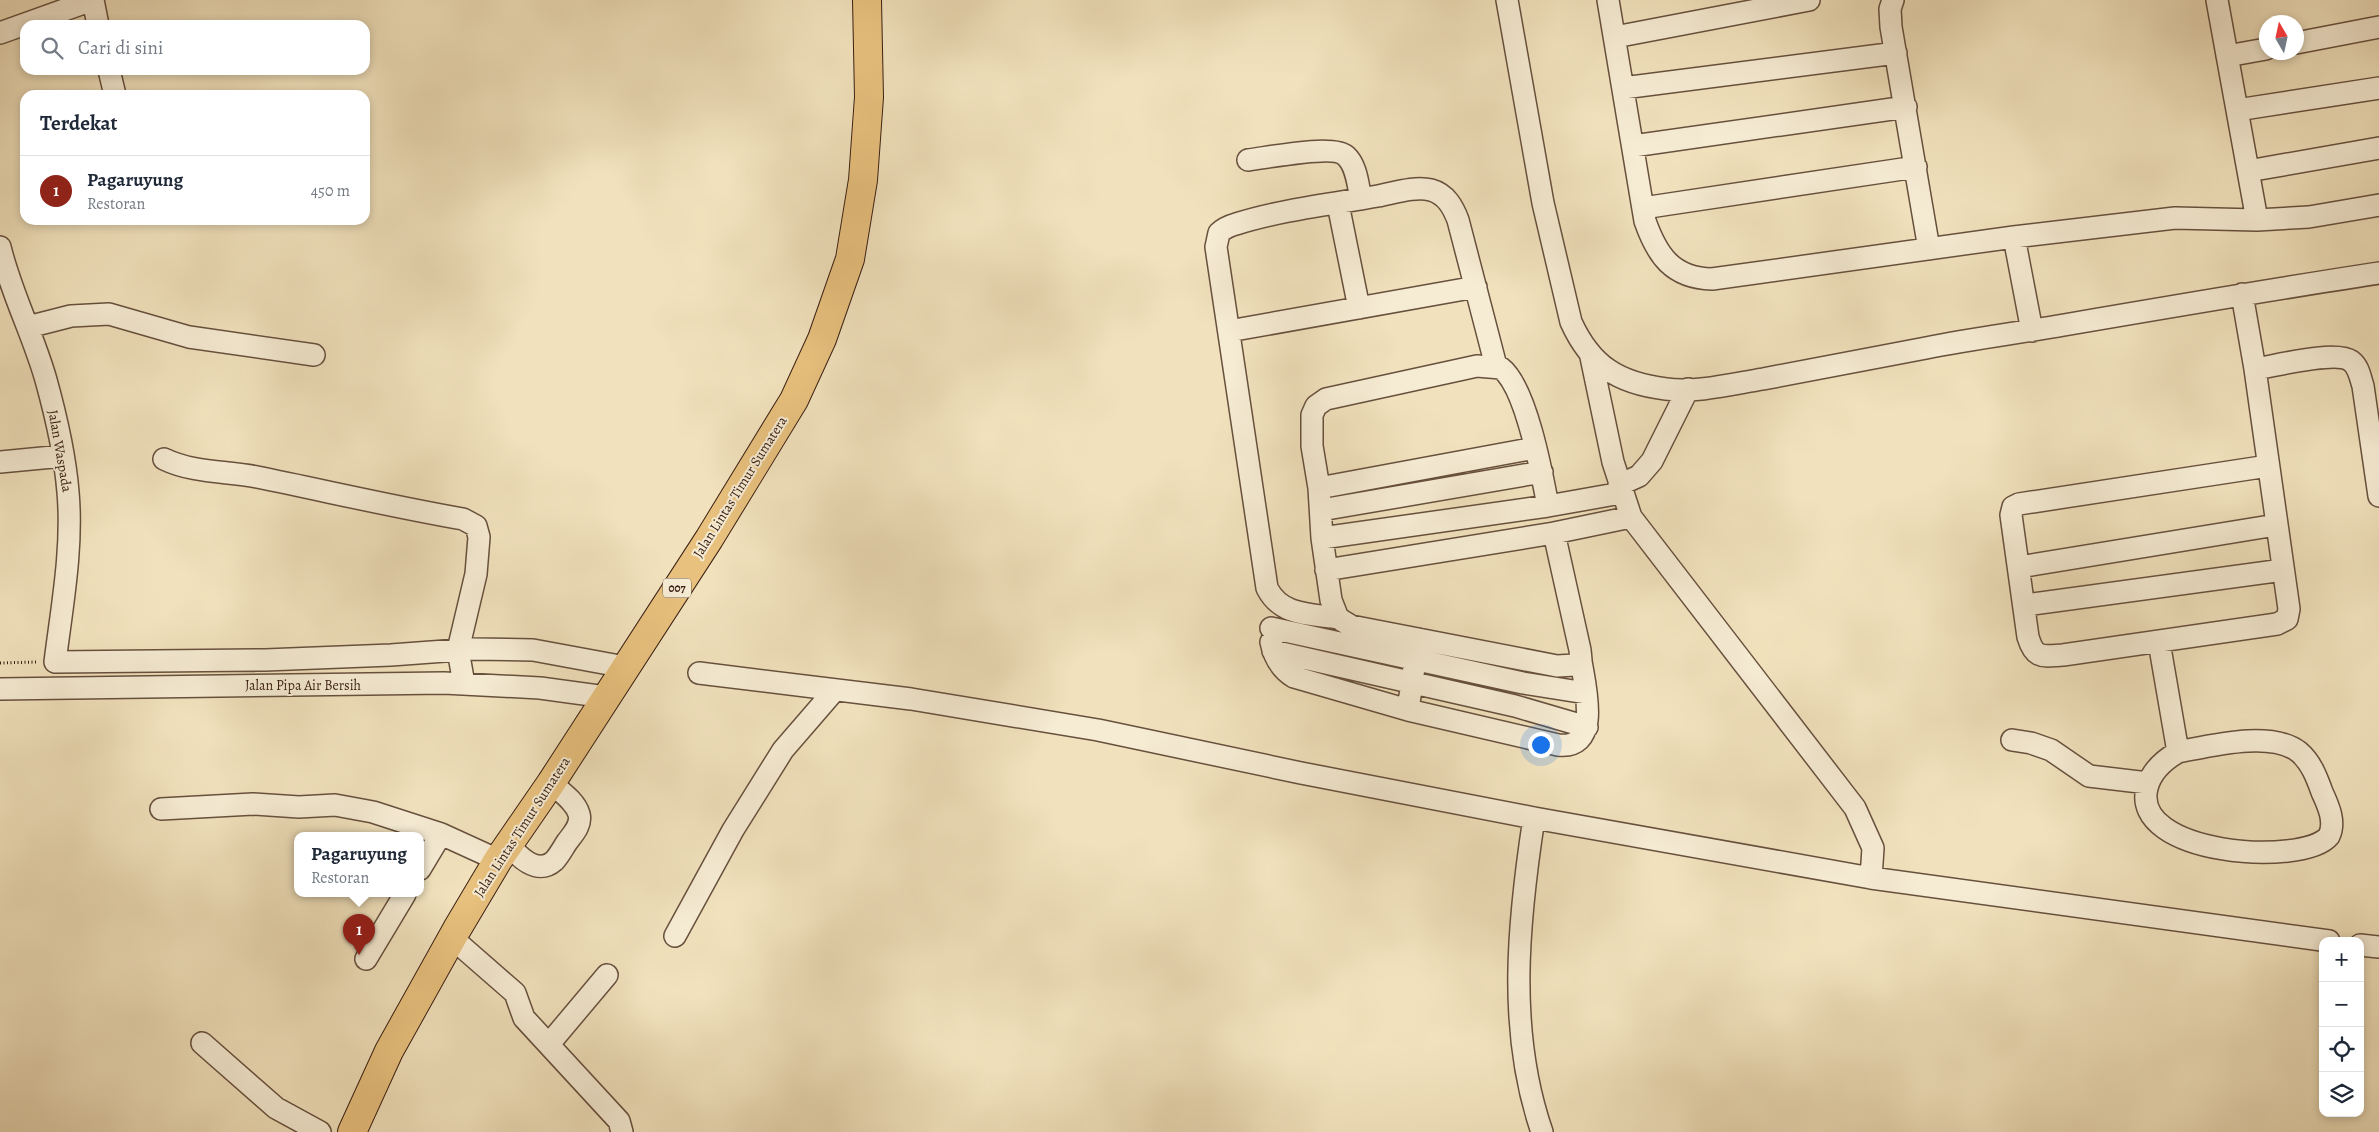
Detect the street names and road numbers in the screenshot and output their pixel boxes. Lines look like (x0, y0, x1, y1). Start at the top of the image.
street label: Jalan Waspada (43, 408, 77, 494)
street label: Jalan Lintas Timur Sumatera (689, 412, 792, 561)
road number: 007 (663, 578, 691, 598)
street label: Jalan Pipa Air Bersih (245, 676, 362, 695)
street label: Jalan Lintas Timur Sumatera (469, 753, 575, 901)

